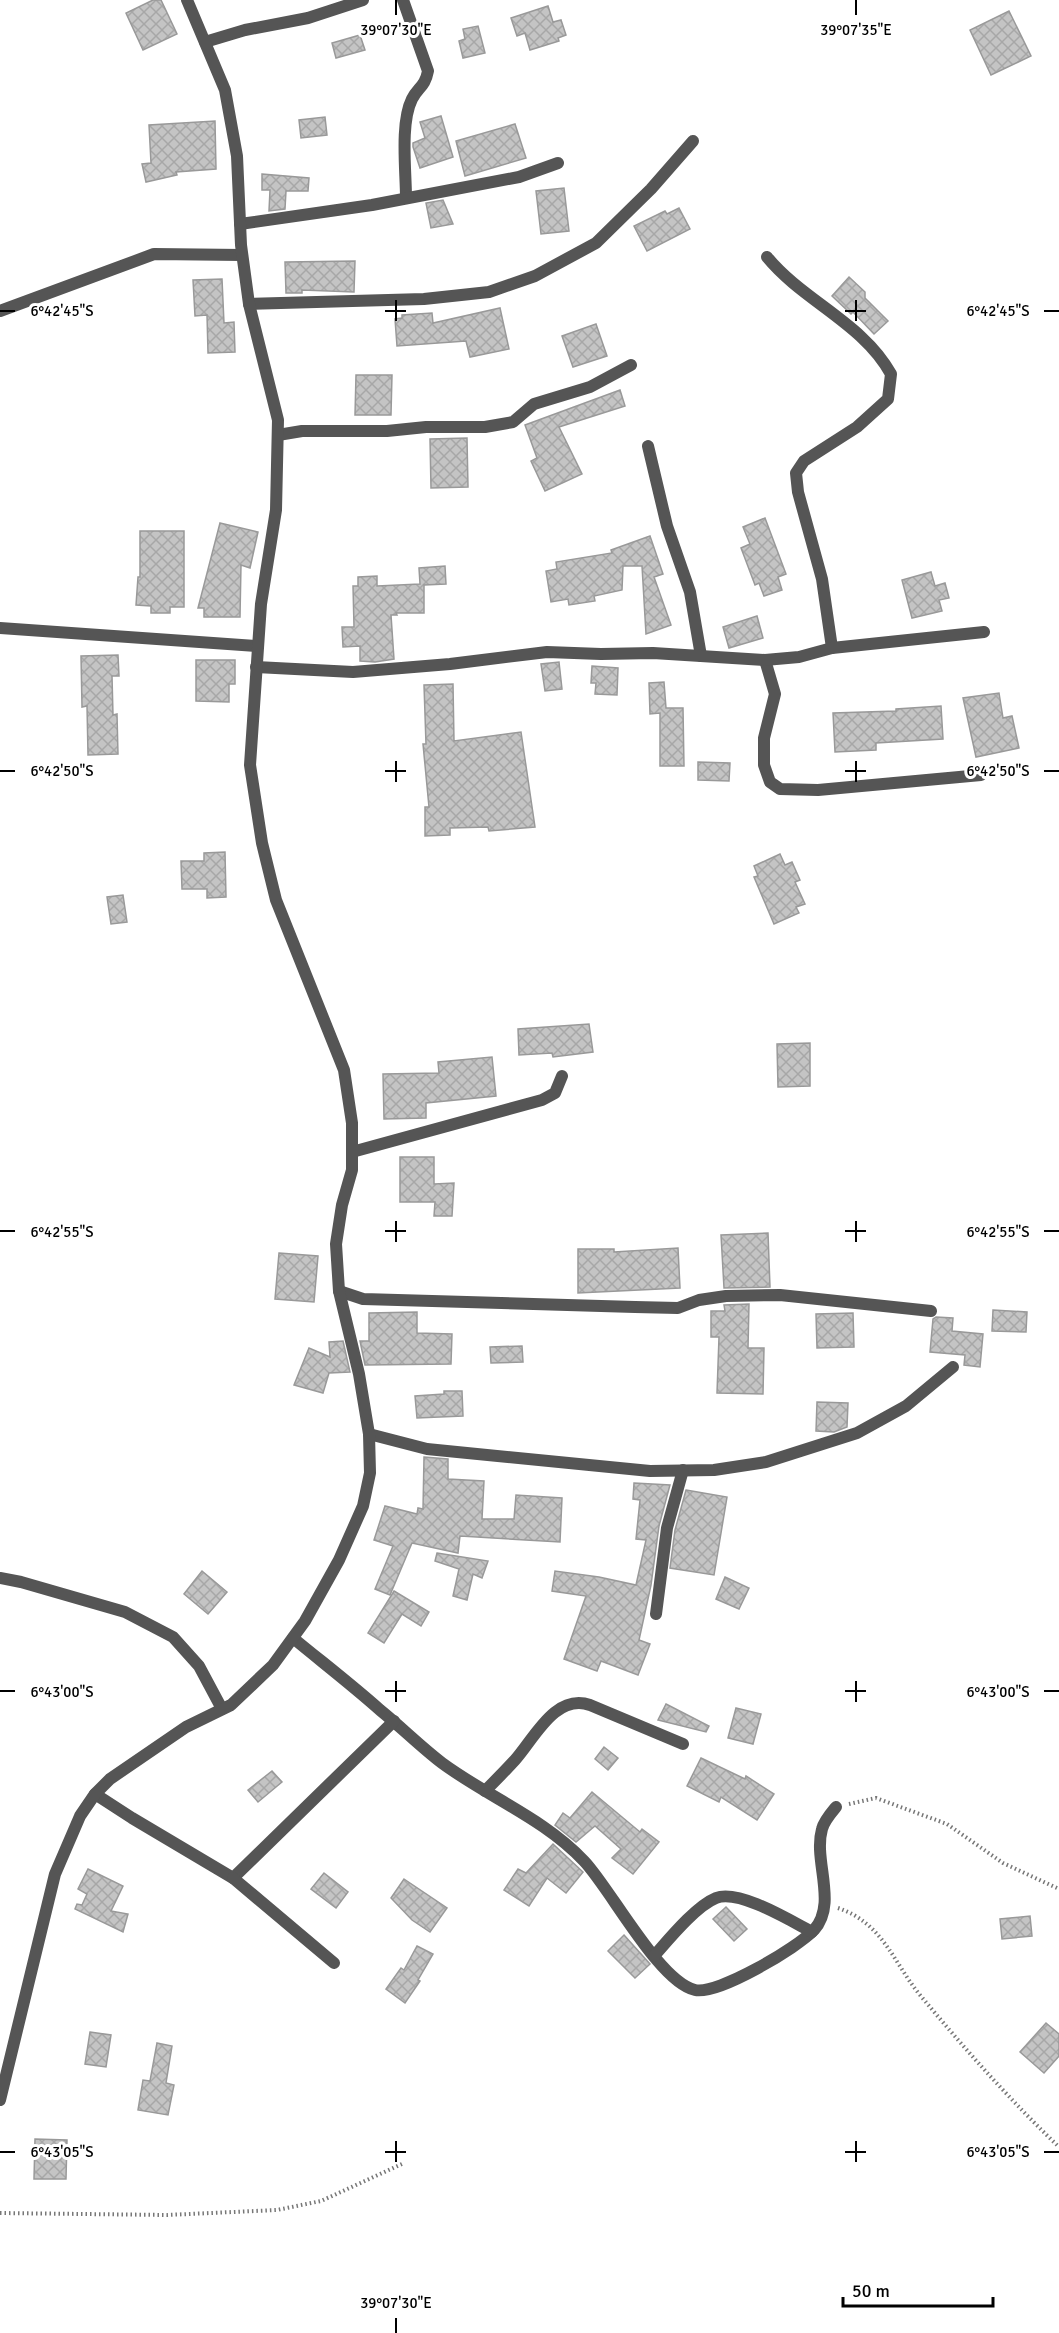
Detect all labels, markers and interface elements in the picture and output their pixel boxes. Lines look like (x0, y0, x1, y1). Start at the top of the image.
text: 39°07'30"E (360, 21, 432, 39)
text: 39°07'35"E (820, 21, 892, 39)
text: 6°42'45"S (30, 302, 94, 320)
text: 6°42'45"S (966, 302, 1030, 320)
text: 6°42'50"S (30, 762, 94, 780)
text: 6°42'50"S (966, 762, 1030, 780)
text: 6°42'55"S (30, 1223, 94, 1241)
text: 6°42'55"S (966, 1223, 1030, 1241)
text: 6°43'00"S (30, 1683, 94, 1701)
text: 6°43'00"S (966, 1683, 1030, 1701)
text: 6°43'05"S (30, 2143, 94, 2161)
text: 6°43'05"S (966, 2143, 1030, 2161)
scale bar (843, 2270, 993, 2308)
text: 50 m (852, 2280, 890, 2302)
text: 39°07'30"E (360, 2294, 432, 2312)

